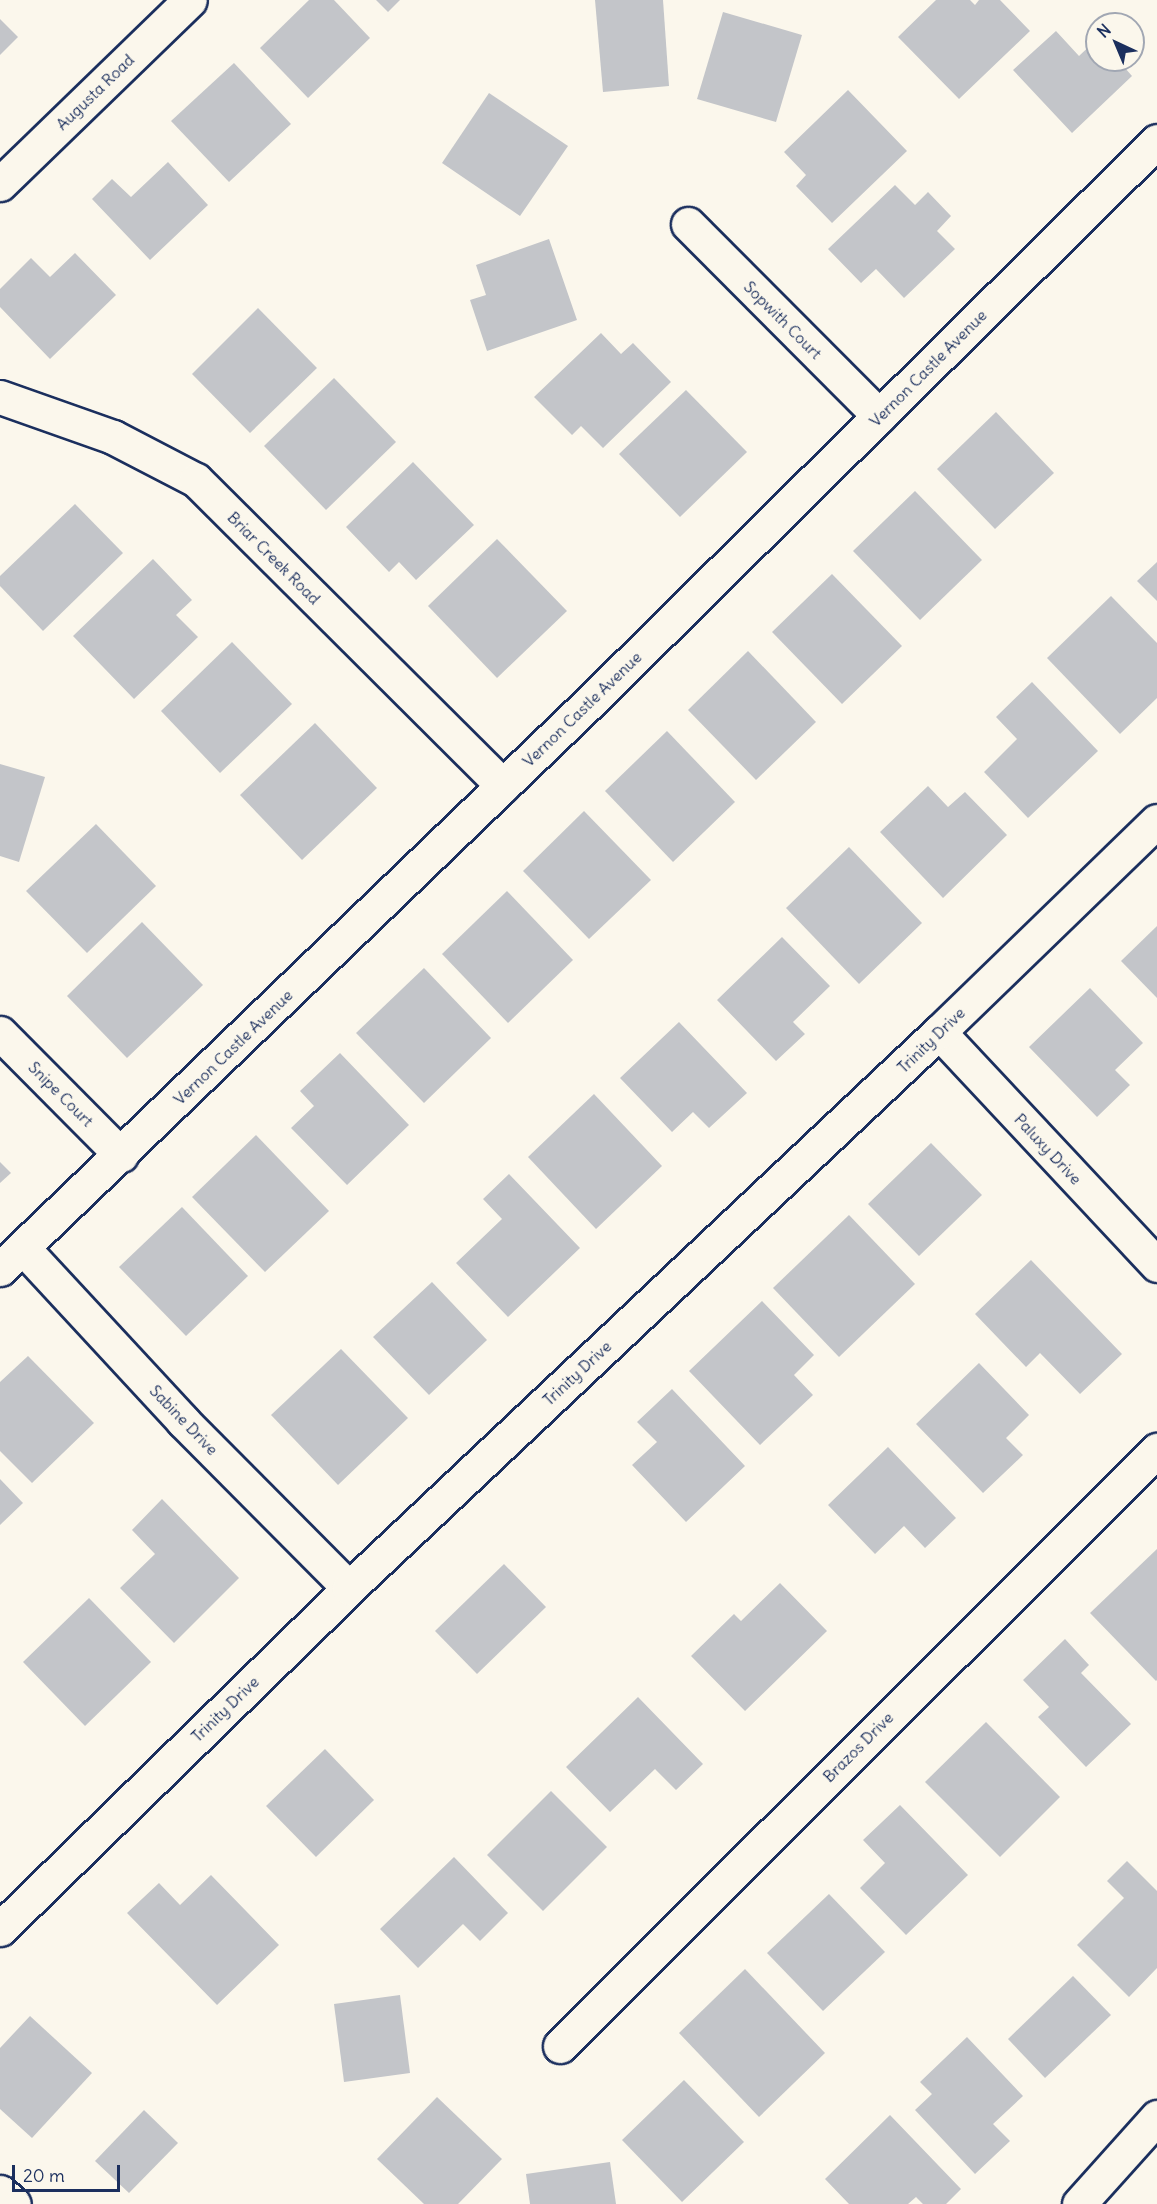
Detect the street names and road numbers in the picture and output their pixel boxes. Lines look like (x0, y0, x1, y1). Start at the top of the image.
street label: Augusta Road (52, 50, 138, 134)
street label: Sopwith Court (740, 277, 826, 363)
street label: Vernon Castle Avenue (865, 305, 991, 431)
street label: Briar Creek Road (224, 508, 324, 608)
street label: Vernon Castle Avenue (519, 647, 645, 771)
street label: Vernon Castle Avenue (170, 985, 296, 1109)
street label: Trinity Drive (893, 1003, 969, 1077)
street label: Snipe Court (25, 1058, 97, 1130)
street label: Paluxy Drive (1010, 1110, 1086, 1188)
street label: Trinity Drive (539, 1337, 615, 1409)
street label: Sabine Drive (146, 1381, 222, 1459)
street label: Trinity Drive (187, 1672, 263, 1746)
street label: Brazos Drive (819, 1708, 897, 1786)

